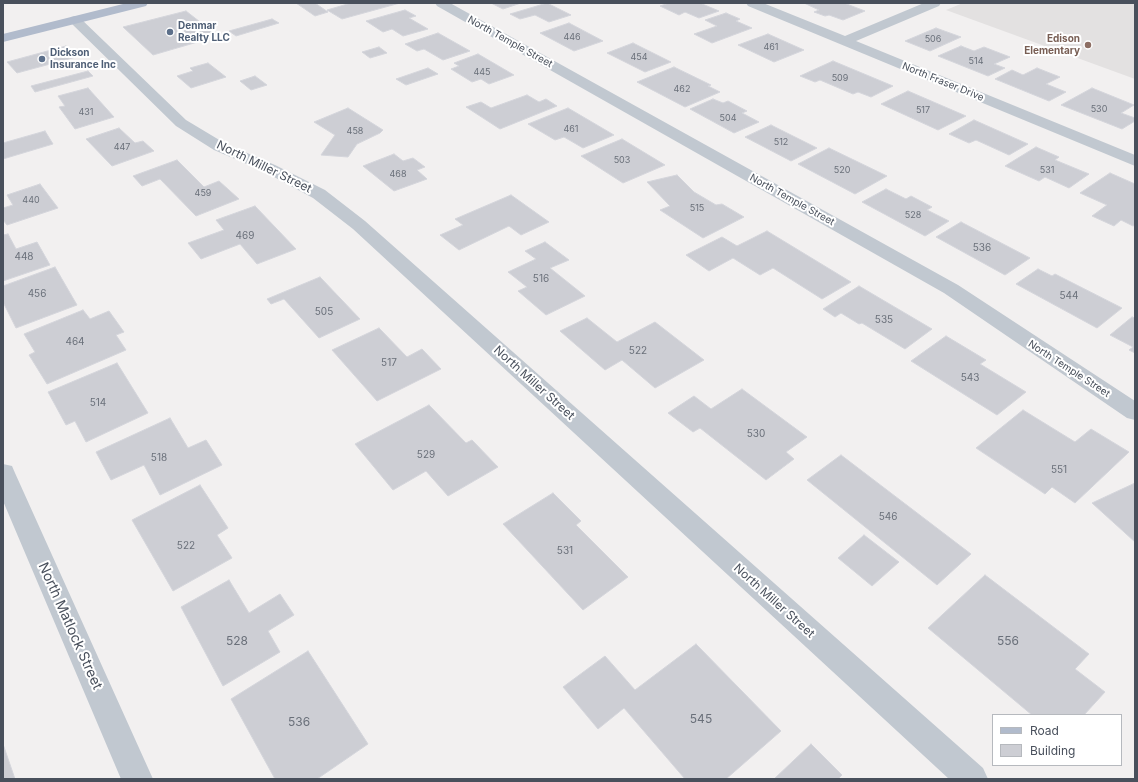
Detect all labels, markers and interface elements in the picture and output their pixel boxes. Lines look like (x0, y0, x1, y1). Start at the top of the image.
street label: North Temple Street (465, 14, 555, 70)
place label: Denmar Realty LLC (178, 20, 230, 44)
marker: Denmar Realty LLC (165, 27, 175, 37)
house number: 446 (563, 32, 581, 42)
place label: Edison Elementary (1024, 33, 1080, 56)
house number: 506 (925, 34, 941, 44)
marker: Edison Elementary (1083, 40, 1093, 50)
house number: 461 (763, 42, 779, 52)
place label: Dickson Insurance Inc (50, 47, 116, 70)
house number: 454 (630, 52, 648, 62)
marker: Dickson Insurance Inc (37, 54, 47, 64)
house number: 514 (969, 56, 983, 66)
street label: North Fraser Drive (900, 60, 986, 104)
house number: 445 (473, 67, 491, 77)
house number: 509 (832, 73, 848, 83)
house number: 462 (674, 84, 690, 94)
house number: 530 (1091, 104, 1107, 114)
house number: 517 (916, 105, 930, 115)
house number: 431 (78, 107, 94, 117)
house number: 504 (720, 113, 736, 123)
house number: 461 (563, 124, 579, 134)
house number: 458 (347, 126, 363, 136)
house number: 512 (774, 137, 788, 147)
street label: North Miller Street (214, 138, 314, 196)
house number: 447 (114, 142, 130, 152)
house number: 503 (614, 155, 630, 165)
house number: 520 (834, 165, 850, 175)
house number: 531 (1040, 165, 1054, 175)
house number: 468 (390, 169, 406, 179)
street label: North Temple Street (747, 172, 837, 228)
house number: 459 (195, 188, 211, 198)
house number: 440 (22, 195, 40, 205)
house number: 515 (690, 203, 704, 213)
house number: 528 (905, 210, 921, 220)
house number: 469 (236, 230, 254, 242)
house number: 536 (973, 242, 991, 254)
house number: 448 (14, 251, 34, 263)
house number: 516 (533, 273, 549, 285)
house number: 456 (28, 288, 46, 300)
house number: 544 (1060, 290, 1078, 302)
house number: 505 (315, 306, 333, 318)
house number: 535 (875, 314, 893, 326)
house number: 464 (65, 336, 85, 348)
street label: North Temple Street (1026, 338, 1112, 400)
street label: North Miller Street (491, 343, 577, 423)
house number: 522 (629, 345, 647, 357)
house number: 517 (381, 357, 397, 369)
house number: 543 (961, 372, 979, 384)
house number: 514 (90, 397, 106, 409)
house number: 530 (747, 428, 765, 440)
house number: 529 (417, 449, 435, 461)
house number: 518 (151, 452, 167, 464)
house number: 551 (1051, 464, 1067, 476)
house number: 546 (879, 511, 897, 523)
house number: 522 (177, 540, 195, 552)
house number: 531 (557, 545, 573, 557)
street label: North Matlock Street (34, 560, 106, 692)
street label: North Miller Street (731, 561, 817, 641)
house number: 528 (226, 634, 248, 648)
house number: 556 (997, 634, 1019, 648)
house number: 545 (690, 712, 712, 726)
legend (992, 714, 1122, 766)
house number: 536 (288, 715, 310, 729)
text: Road (1030, 723, 1059, 738)
text: Building (1030, 743, 1075, 758)

